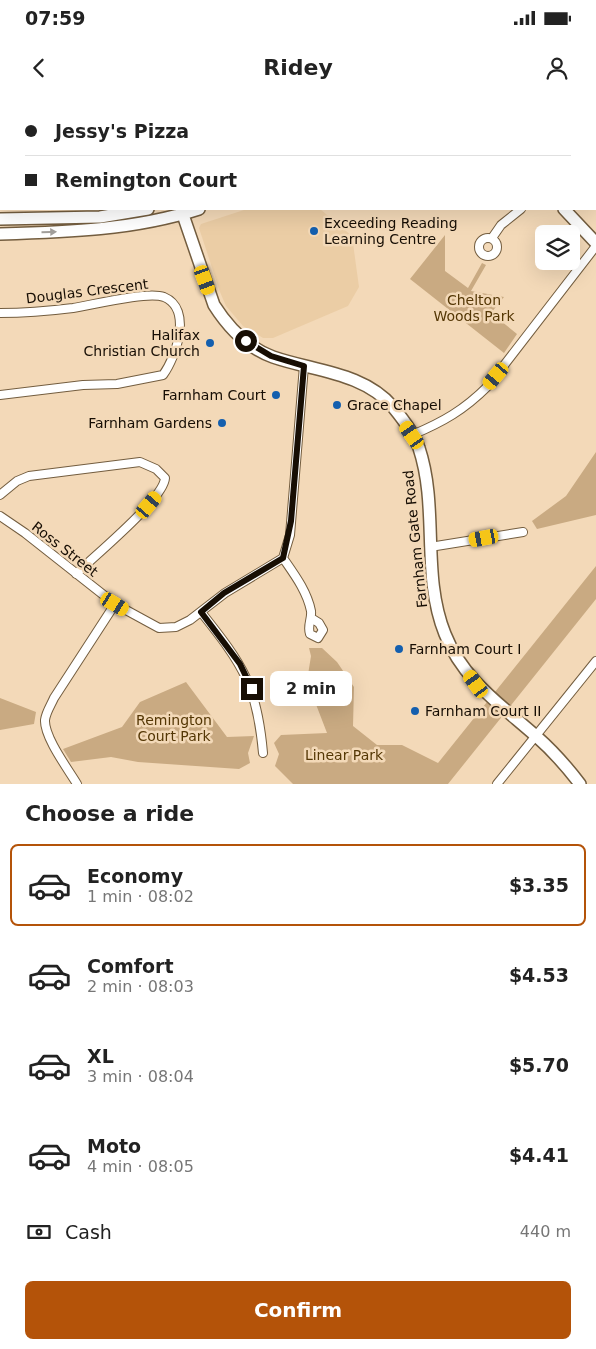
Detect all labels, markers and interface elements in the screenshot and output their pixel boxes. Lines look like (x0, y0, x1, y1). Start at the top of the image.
text: 07:59 (25, 7, 85, 29)
icon: back (25, 54, 53, 82)
icon: person (543, 54, 571, 82)
text: Ridey (263, 55, 333, 80)
text: Jessy's Pizza (55, 120, 189, 142)
text: Remington Court (55, 169, 237, 191)
place label: Exceeding Reading Learning Centre (324, 215, 458, 247)
marker: Exceeding Reading Learning Centre (308, 225, 320, 237)
map controls (535, 225, 580, 270)
button: layers (535, 225, 580, 270)
one-way arrow (41, 228, 57, 236)
car (192, 263, 217, 297)
street label: Douglas Crescent (25, 275, 150, 306)
park label: Chelton Woods Park (433, 292, 515, 324)
place label: Halifax Christian Church (84, 327, 200, 359)
route start (235, 330, 257, 352)
marker: Halifax Christian Church (204, 337, 216, 349)
car (480, 360, 511, 392)
place label: Farnham Court (162, 387, 267, 403)
marker: Farnham Court (270, 389, 282, 401)
place label: Grace Chapel (347, 397, 442, 413)
marker: Grace Chapel (331, 399, 343, 411)
place label: Farnham Gardens (88, 415, 212, 431)
marker: Farnham Gardens (216, 417, 228, 429)
car (397, 418, 426, 452)
street label: Farnham Gate Road (400, 469, 430, 609)
car (133, 489, 164, 521)
street label: Ross Street (29, 518, 102, 580)
car (467, 528, 500, 548)
car (98, 590, 131, 618)
place label: Farnham Court I (409, 641, 521, 657)
marker: Farnham Court I (393, 643, 405, 655)
car (461, 667, 490, 701)
callout: 2 min (270, 672, 352, 706)
route end (241, 678, 263, 700)
text: 2 min (286, 679, 336, 698)
place label: Farnham Court II (425, 703, 541, 719)
marker: Farnham Court II (409, 705, 421, 717)
park label: Remington Court Park (136, 712, 212, 744)
park label: Linear Park (305, 747, 384, 763)
text: Choose a ride (25, 801, 194, 826)
icon: car (27, 863, 72, 908)
text: Economy (87, 865, 183, 887)
text: $3.35 (509, 874, 569, 896)
text: 1 min · 08:02 (87, 887, 194, 906)
icon: car (27, 953, 72, 998)
text: Comfort (87, 955, 174, 977)
text: $4.53 (509, 964, 569, 986)
text: 2 min · 08:03 (87, 977, 194, 996)
icon: car (27, 1043, 72, 1088)
text: XL (87, 1045, 114, 1067)
text: $5.70 (509, 1054, 569, 1076)
text: 3 min · 08:04 (87, 1067, 194, 1086)
icon: car (27, 1133, 72, 1178)
text: Moto (87, 1135, 141, 1157)
text: $4.41 (509, 1144, 569, 1166)
text: 4 min · 08:05 (87, 1157, 194, 1176)
icon: cash (25, 1218, 53, 1246)
text: Cash (65, 1221, 112, 1243)
text: 440 m (520, 1222, 571, 1241)
button: Confirm (25, 1281, 571, 1339)

